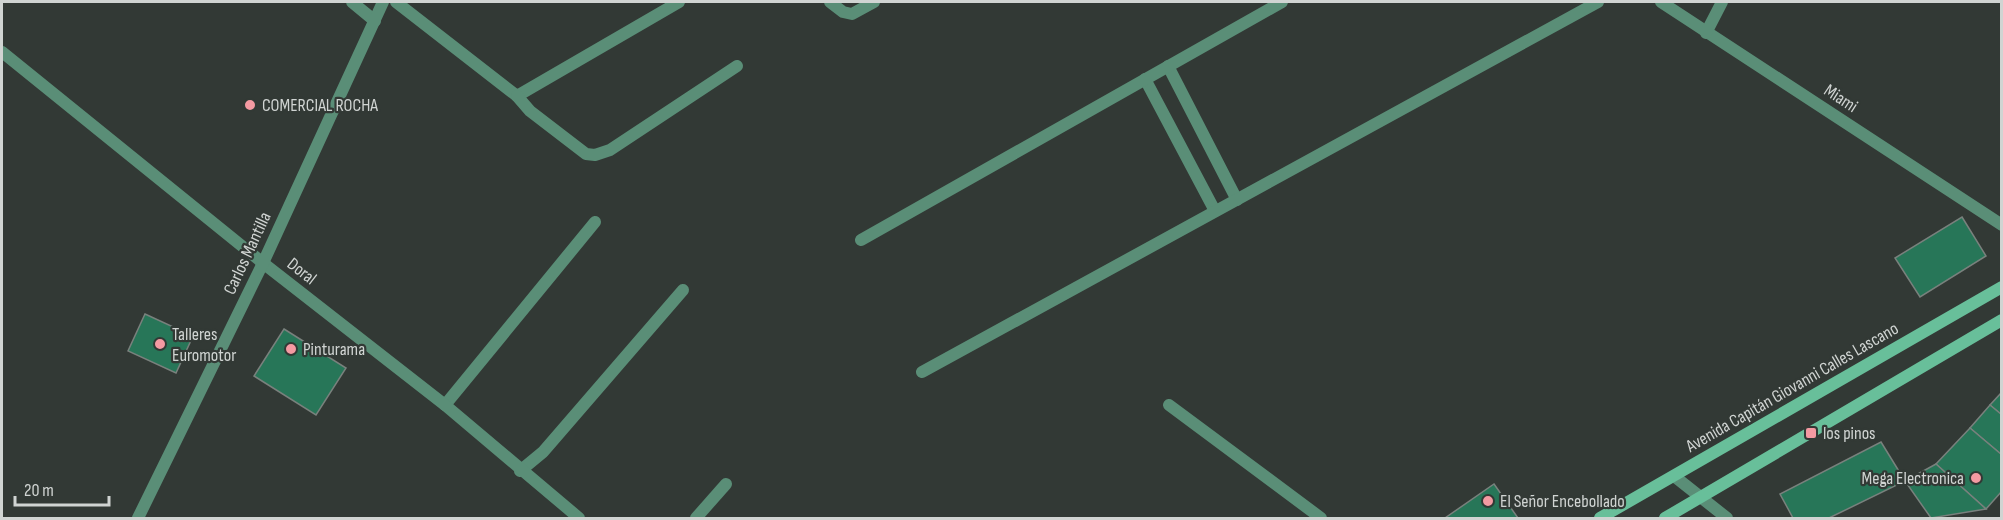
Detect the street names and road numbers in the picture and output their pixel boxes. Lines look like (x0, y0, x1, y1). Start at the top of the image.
street label: Miami (1820, 80, 1861, 117)
street label: Carlos Mantilla (219, 209, 276, 298)
street label: Doral (283, 253, 321, 289)
street label: Avenida Capitán Giovanni Calles Lascano (1682, 318, 1902, 457)

